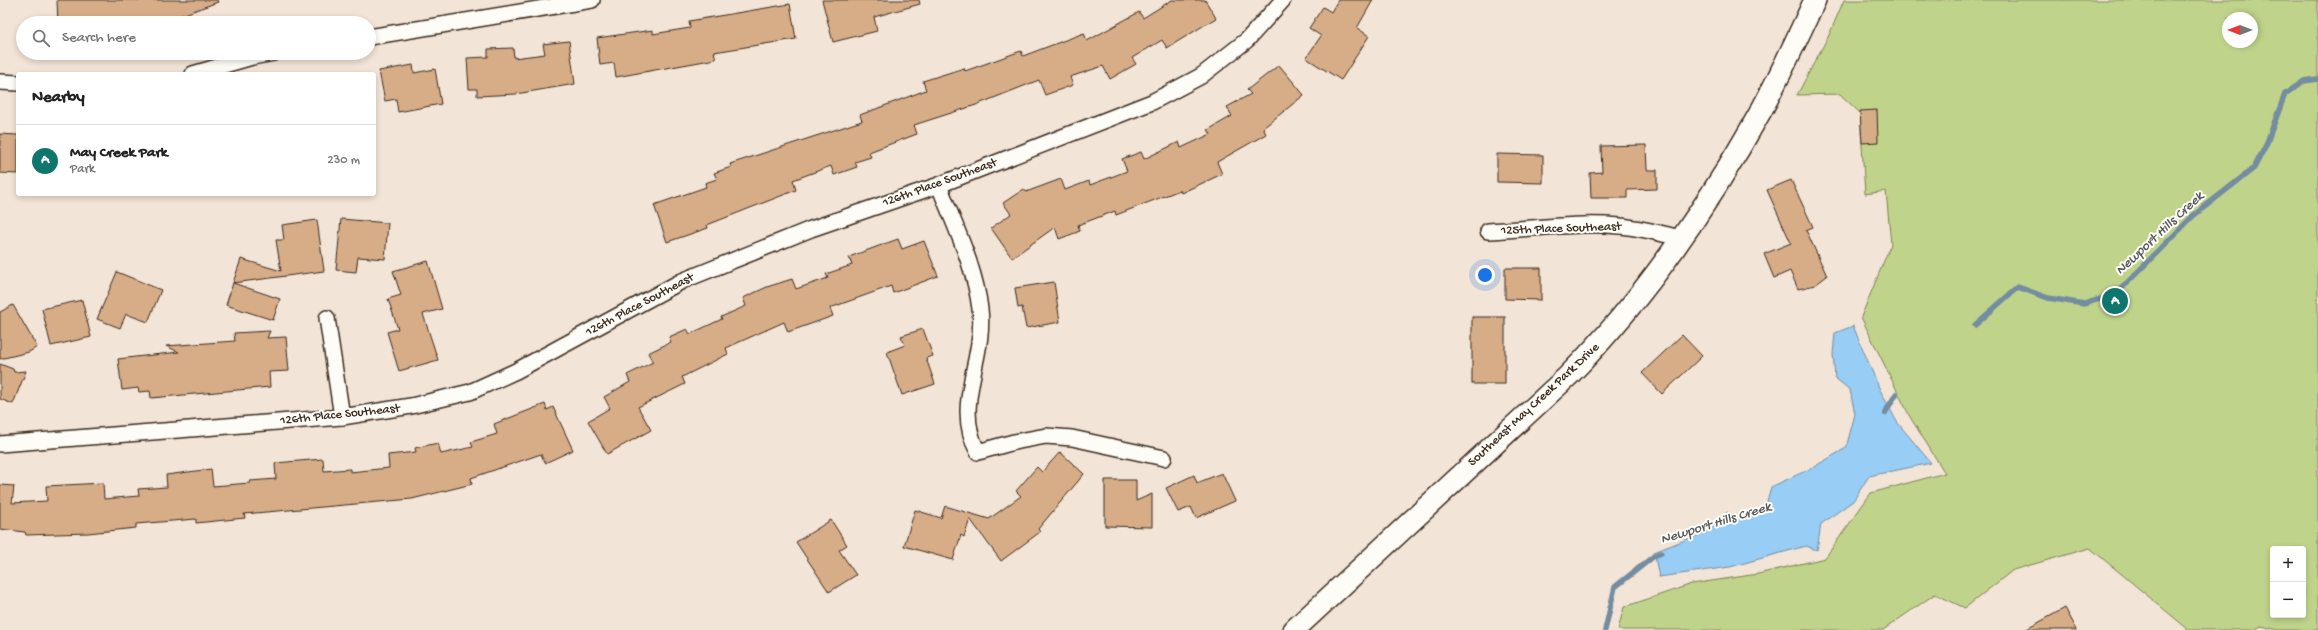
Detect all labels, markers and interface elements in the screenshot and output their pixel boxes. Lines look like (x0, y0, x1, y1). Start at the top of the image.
north arrow (2222, 12, 2258, 48)
search box (16, 16, 376, 60)
icon: search (30, 27, 52, 49)
text: Search here (62, 29, 136, 47)
text: Nearby (32, 88, 85, 108)
text: May Creek Park (70, 144, 167, 162)
text: A (41, 153, 49, 168)
text: 230 m (327, 153, 360, 168)
street label: 126th Place Southeast (880, 155, 1001, 211)
text: Park (70, 162, 95, 177)
water label: Newport Hills Creek (2112, 188, 2209, 279)
street label: 125th Place Southeast (1500, 219, 1623, 239)
your location (1475, 265, 1495, 285)
street label: 126th Place Southeast (583, 269, 698, 340)
pin: A (2102, 286, 2128, 316)
street label: Southeast May Creek Park Drive (1465, 340, 1603, 470)
street label: 126th Place Southeast (278, 401, 402, 429)
water label: Newport Hills Creek (1659, 499, 1775, 549)
map controls (2270, 546, 2306, 618)
button: + (2270, 546, 2306, 582)
button: − (2270, 582, 2306, 618)

